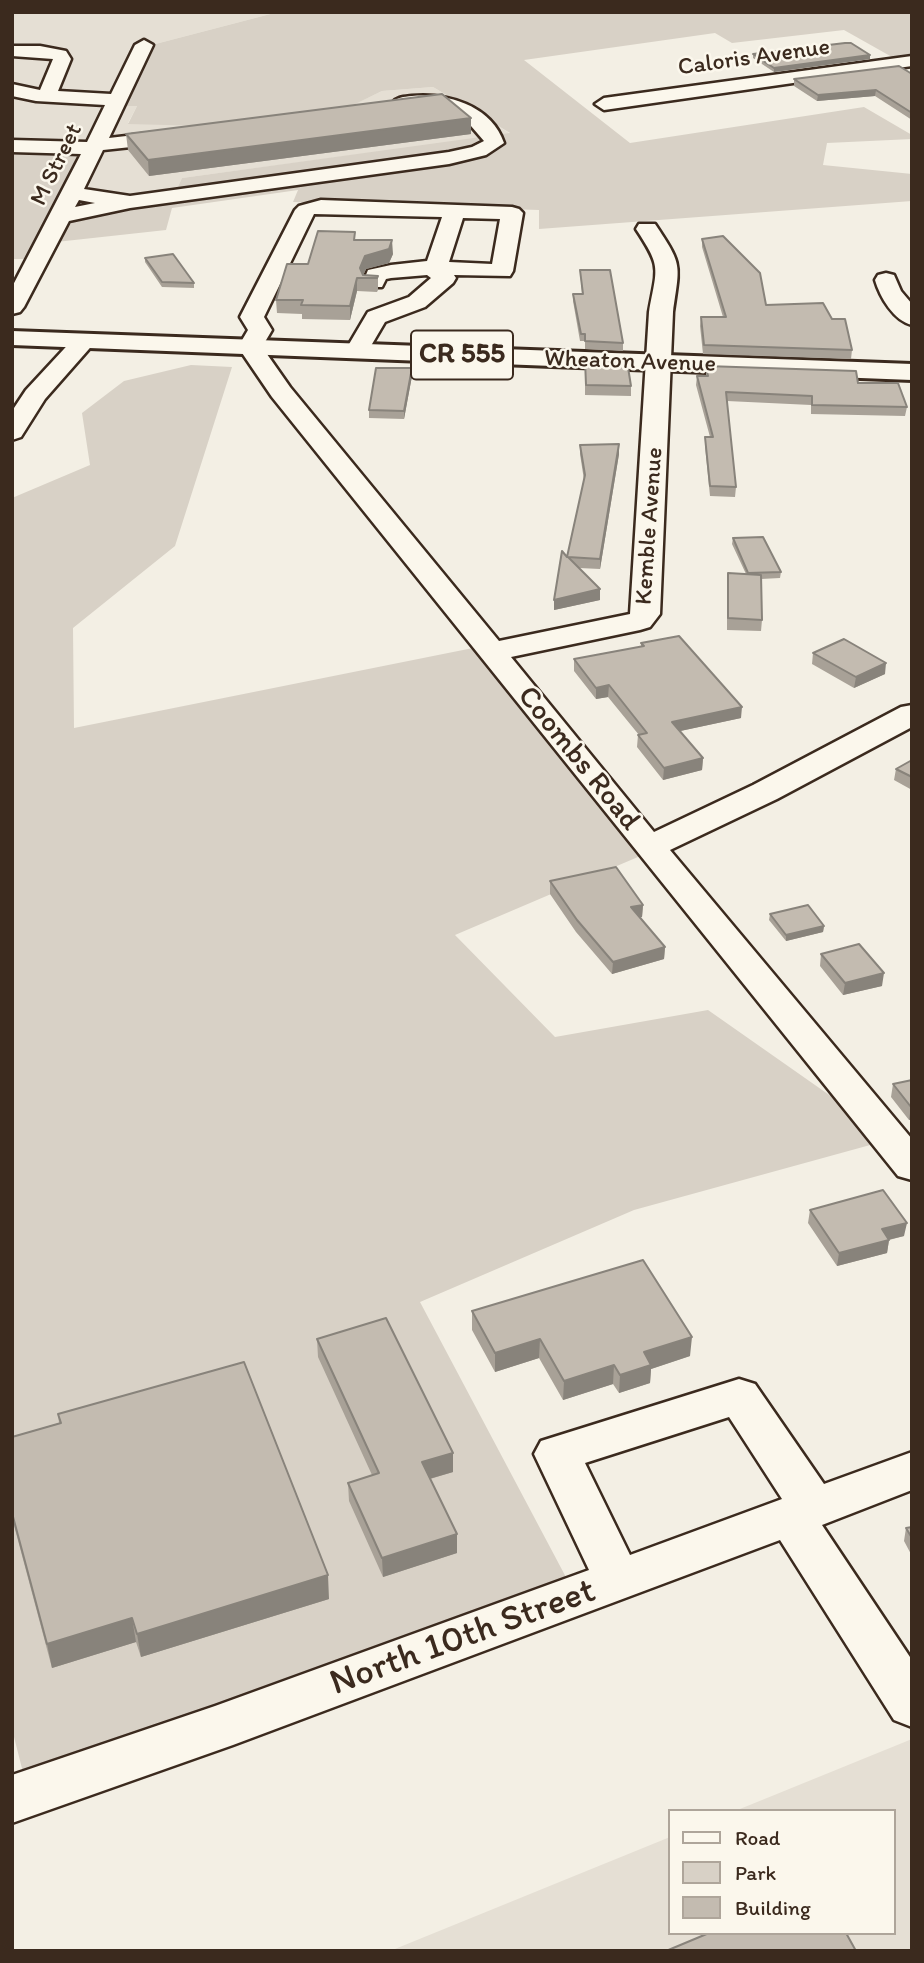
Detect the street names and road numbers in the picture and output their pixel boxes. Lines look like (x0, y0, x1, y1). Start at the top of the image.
street label: Caloris Avenue (676, 33, 832, 83)
street label: M Street (25, 119, 89, 211)
road number: CR 555 (411, 330, 513, 380)
street label: Wheaton Avenue (544, 345, 716, 379)
street label: Kemble Avenue (630, 446, 670, 606)
street label: Coombs Road (509, 679, 647, 839)
street label: North 10th Street (324, 1569, 602, 1707)

